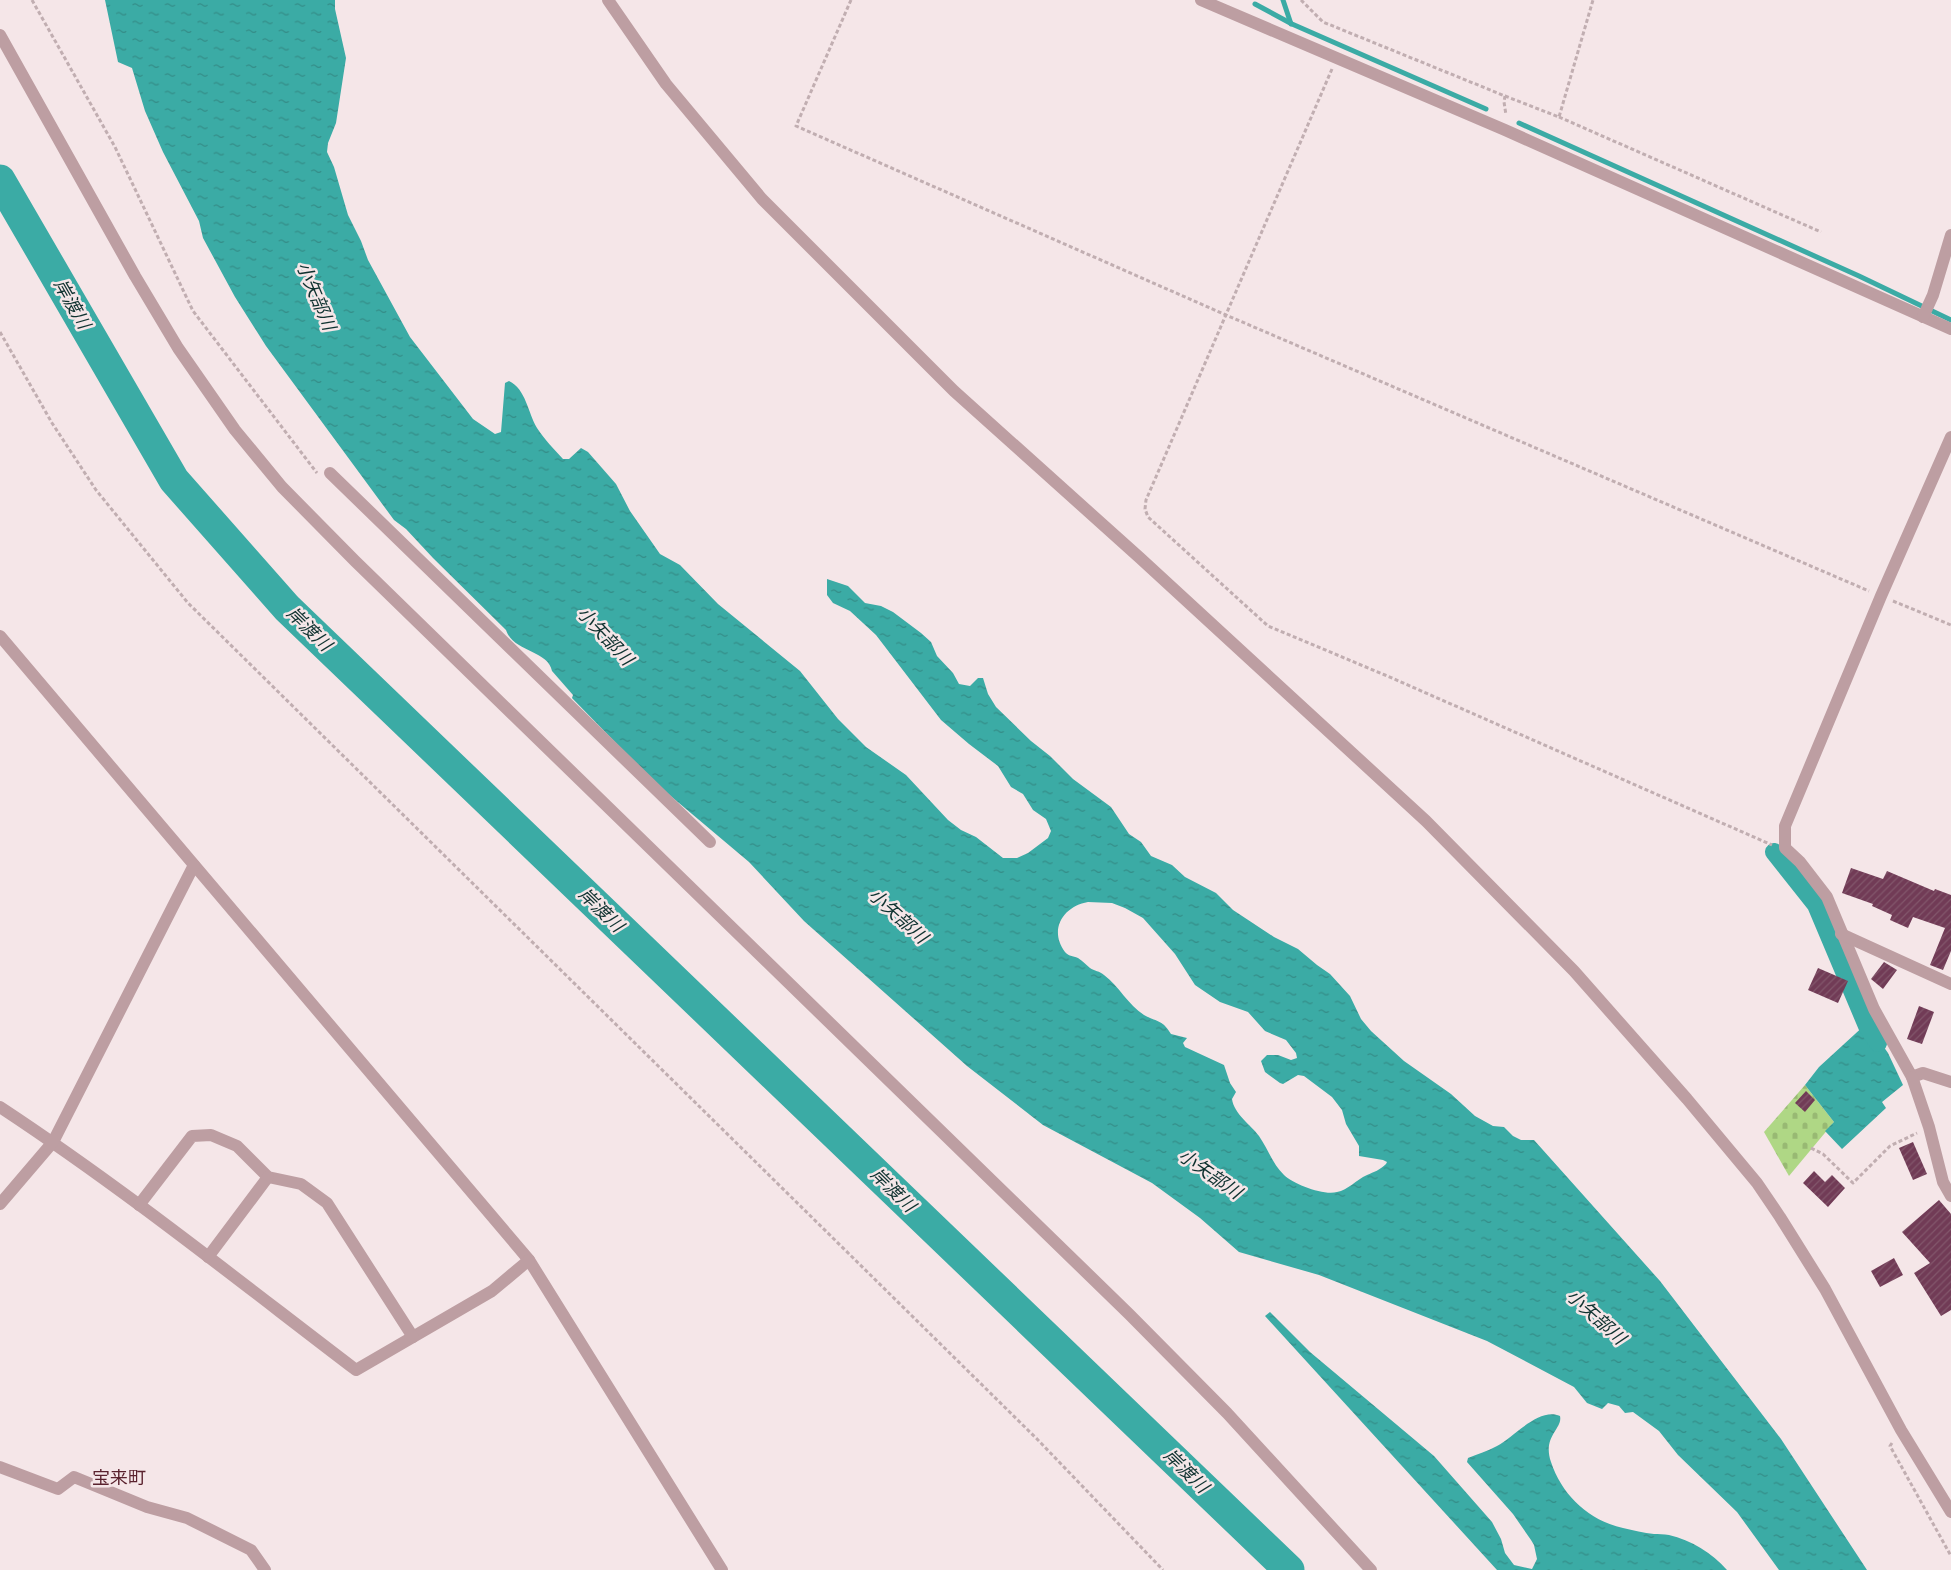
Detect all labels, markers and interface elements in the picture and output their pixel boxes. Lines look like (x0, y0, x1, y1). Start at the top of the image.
water label: 小矢部川 (292, 259, 341, 335)
water label: 岸渡川 (49, 275, 96, 335)
water label: 岸渡川 (282, 602, 338, 657)
water label: 小矢部川 (572, 602, 639, 671)
water label: 岸渡川 (574, 883, 630, 938)
water label: 小矢部川 (864, 884, 934, 950)
water label: 小矢部川 (1174, 1144, 1247, 1205)
water label: 岸渡川 (866, 1163, 922, 1218)
water label: 小矢部川 (1562, 1285, 1632, 1351)
water label: 岸渡川 (1159, 1444, 1215, 1499)
district label: 宝来町 (92, 1467, 146, 1489)

